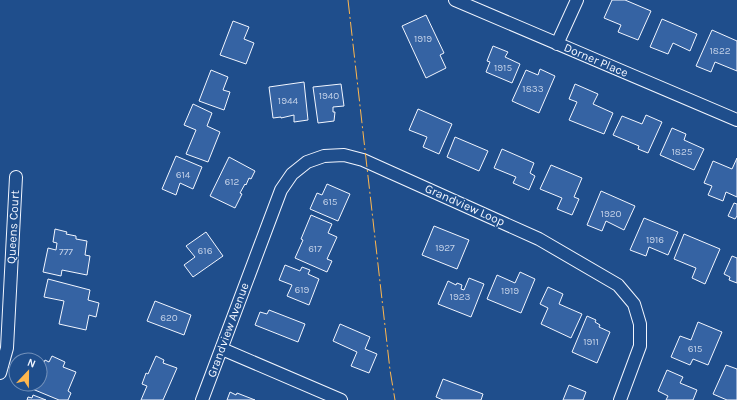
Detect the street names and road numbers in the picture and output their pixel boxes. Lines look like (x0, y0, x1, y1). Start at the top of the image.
street label: Dorner Place (562, 40, 630, 80)
street label: Grandview Loop (423, 181, 507, 229)
street label: Queens Court (4, 189, 22, 264)
street label: Grandview Avenue (204, 281, 252, 379)

